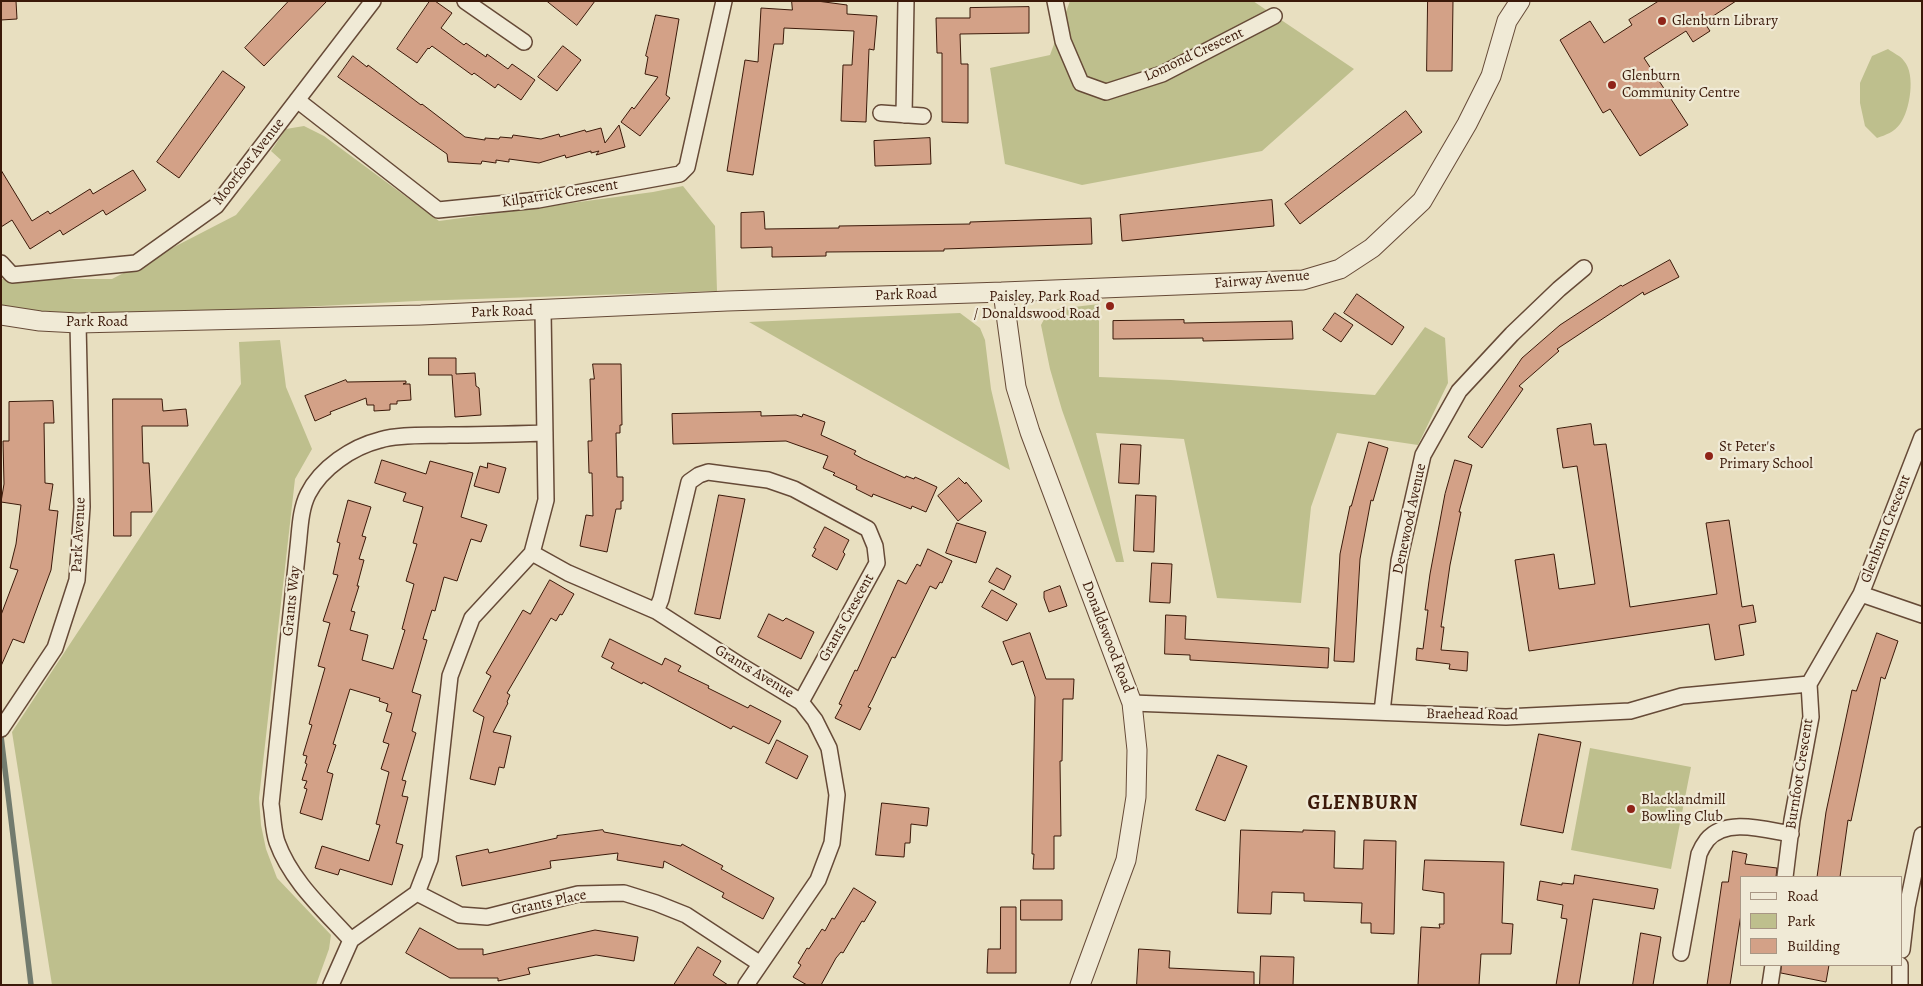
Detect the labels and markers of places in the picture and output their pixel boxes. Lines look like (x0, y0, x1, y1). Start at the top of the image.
place label: Glenburn Library (1672, 12, 1778, 30)
marker: Glenburn Library (1656, 15, 1668, 27)
place label: Glenburn Community Centre (1622, 67, 1740, 102)
marker: Glenburn Community Centre (1606, 79, 1618, 91)
place label: Paisley, Park Road / Donaldswood Road (974, 288, 1100, 323)
marker: Paisley, Park Road / Donaldswood Road (1104, 300, 1116, 312)
place label: St Peter's Primary School (1719, 438, 1813, 473)
marker: St Peter's Primary School (1703, 450, 1715, 462)
place label: Blacklandmill Bowling Club (1641, 791, 1725, 826)
marker: Blacklandmill Bowling Club (1625, 803, 1637, 815)

